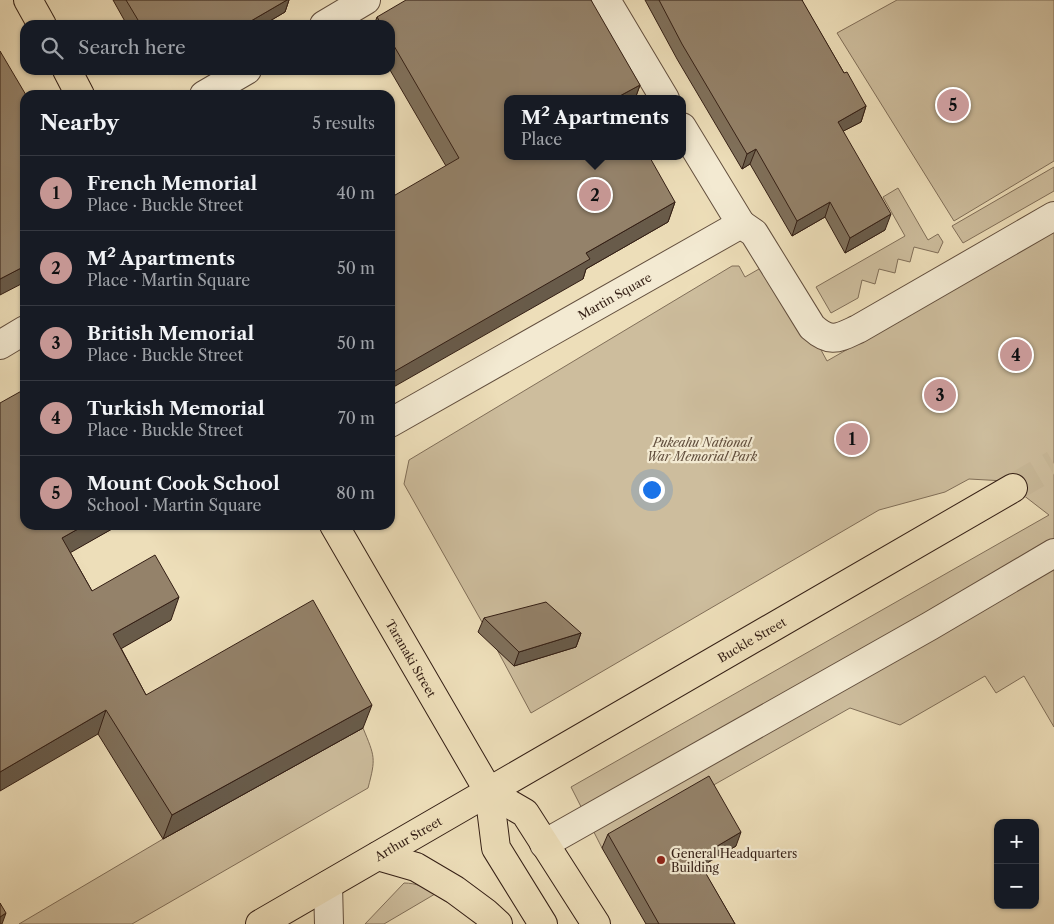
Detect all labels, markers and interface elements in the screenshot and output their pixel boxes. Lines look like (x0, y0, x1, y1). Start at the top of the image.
search box (20, 20, 395, 75)
icon: search (38, 34, 66, 62)
text: Search here (78, 36, 186, 59)
pin: 5 (937, 86, 969, 124)
popup (504, 95, 686, 160)
text: M² Apartments (521, 106, 669, 129)
text: Nearby (40, 110, 119, 135)
text: 5 results (312, 113, 375, 133)
text: Place (521, 129, 562, 149)
text: French Memorial (87, 172, 257, 195)
pin: 2 (579, 176, 611, 214)
text: 1 (52, 183, 60, 203)
text: 40 m (336, 183, 375, 203)
text: Place · Buckle Street (87, 195, 243, 215)
text: M² Apartments (87, 247, 235, 270)
text: 2 (51, 258, 61, 278)
text: 50 m (337, 258, 375, 278)
street label: Martin Square (575, 269, 654, 322)
text: Place · Martin Square (87, 270, 250, 290)
text: British Memorial (87, 322, 254, 345)
text: 3 (51, 333, 61, 353)
text: 50 m (337, 333, 375, 353)
pin: 4 (1000, 336, 1032, 374)
text: Place · Buckle Street (87, 345, 243, 365)
pin: 3 (924, 376, 956, 414)
text: Turkish Memorial (87, 397, 265, 420)
text: 4 (51, 408, 61, 428)
text: 70 m (338, 408, 375, 428)
text: Place · Buckle Street (87, 420, 243, 440)
pin: 1 (836, 420, 868, 458)
park label: Pukeahu National War Memorial Park (647, 435, 758, 464)
text: Mount Cook School (87, 472, 280, 495)
your location (639, 477, 665, 503)
text: 5 (52, 483, 60, 503)
text: 80 m (336, 483, 375, 503)
text: School · Martin Square (87, 495, 261, 515)
street label: Buckle Street (715, 613, 789, 665)
street label: Taranaki Street (383, 617, 440, 700)
street label: Arthur Street (371, 813, 445, 864)
map controls (994, 819, 1039, 909)
button: + (994, 819, 1039, 864)
place label: General Headquarters Building (671, 846, 797, 875)
marker: General Headquarters Building (655, 854, 667, 866)
button: − (994, 864, 1039, 909)

